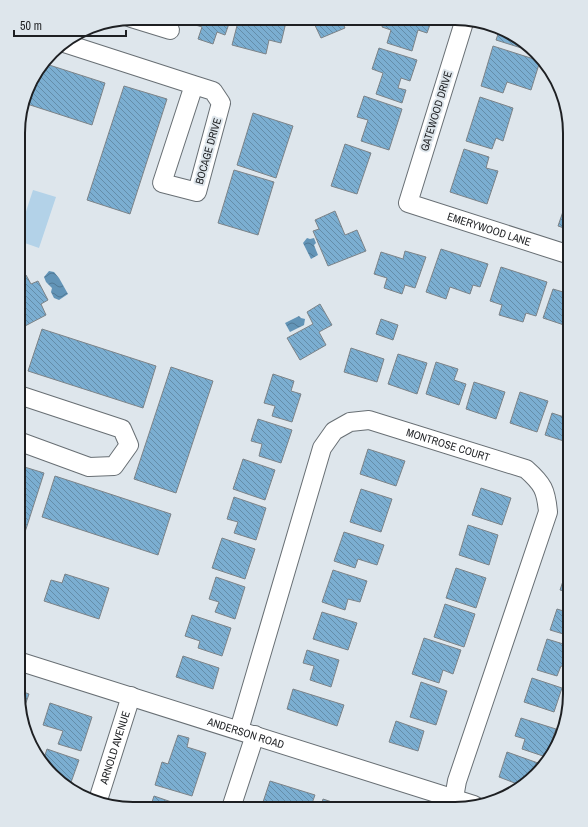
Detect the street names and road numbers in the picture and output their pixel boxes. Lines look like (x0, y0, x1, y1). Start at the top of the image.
street label: GATEWOOD DRIVE (417, 69, 455, 153)
street label: BOCAGE DRIVE (192, 116, 224, 186)
street label: EMERYWOOD LANE (446, 209, 533, 249)
street label: MONTROSE COURT (405, 425, 492, 464)
street label: ARNOLD AVENUE (96, 709, 133, 787)
street label: ANDERSON ROAD (205, 714, 286, 752)

